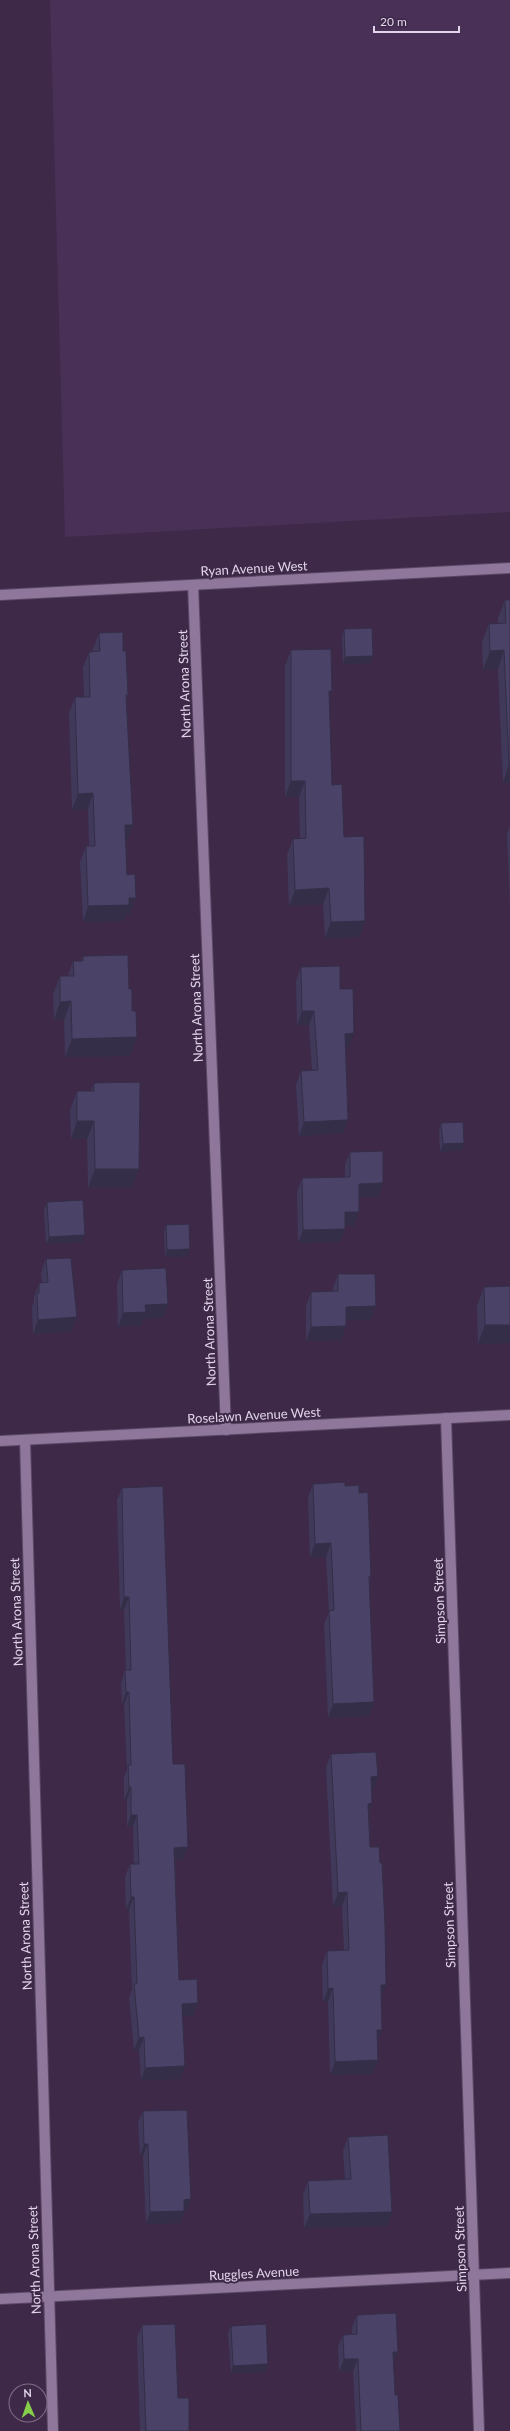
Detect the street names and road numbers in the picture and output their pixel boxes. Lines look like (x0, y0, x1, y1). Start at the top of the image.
street label: Ryan Avenue West (200, 557, 308, 579)
street label: North Arona Street (174, 629, 194, 739)
street label: North Arona Street (186, 953, 206, 1063)
street label: North Arona Street (199, 1277, 219, 1387)
street label: Roselawn Avenue West (187, 1403, 321, 1426)
street label: North Arona Street (6, 1557, 26, 1667)
street label: Simpson Street (429, 1557, 448, 1644)
street label: North Arona Street (15, 1881, 35, 1991)
street label: Simpson Street (439, 1881, 458, 1968)
street label: North Arona Street (24, 2205, 44, 2315)
street label: Simpson Street (450, 2205, 469, 2292)
street label: Ruggles Avenue (209, 2263, 300, 2283)

